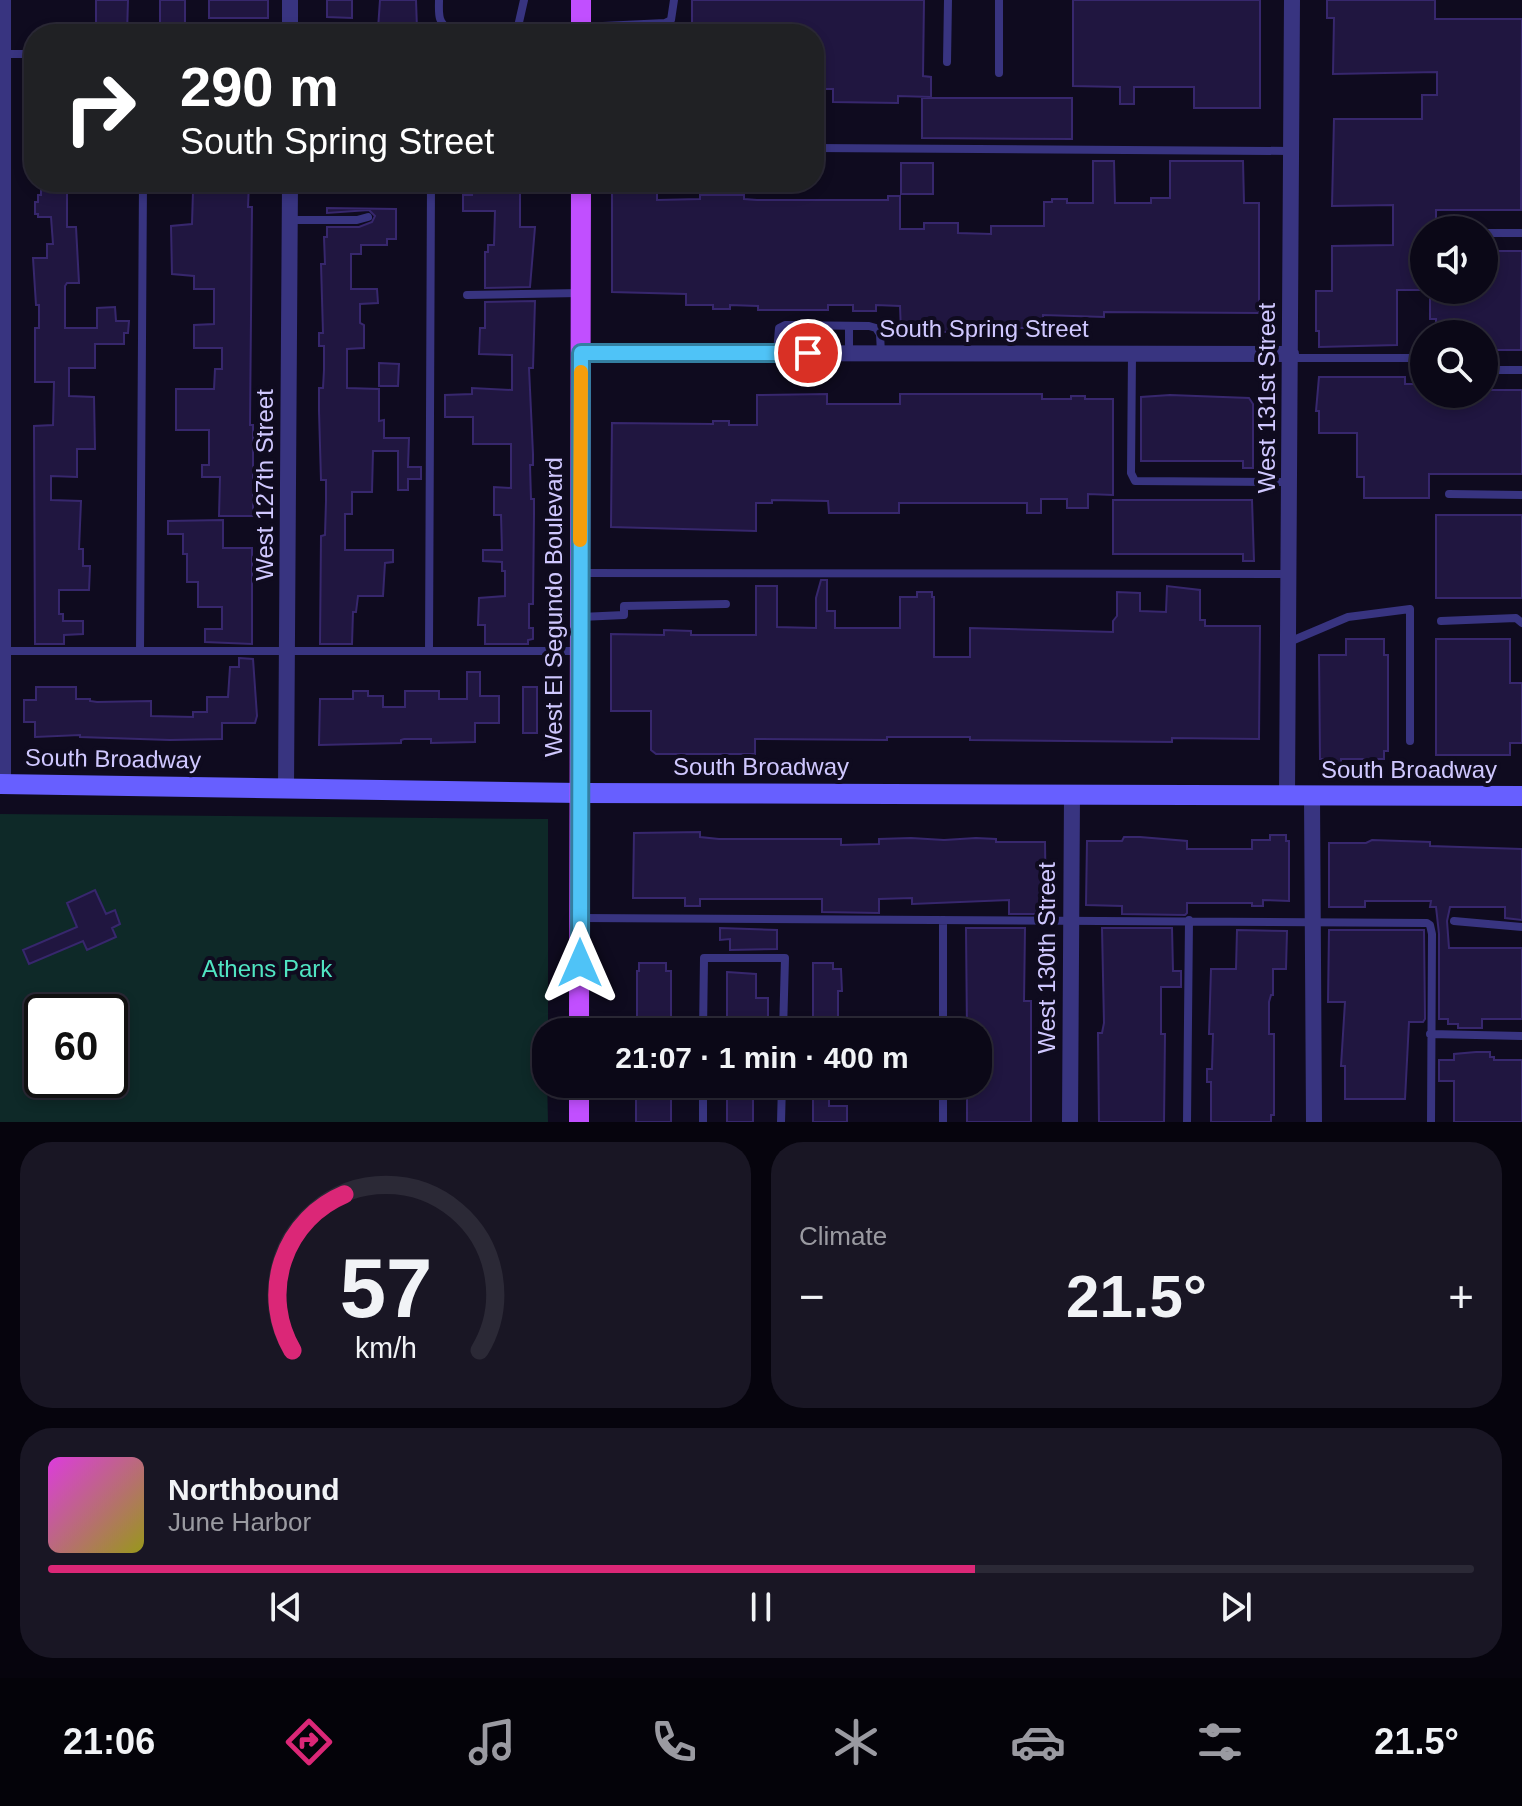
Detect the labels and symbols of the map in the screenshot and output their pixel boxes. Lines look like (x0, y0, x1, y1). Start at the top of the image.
street label: West 131st Street (1253, 303, 1280, 493)
street label: South Spring Street (879, 315, 1089, 342)
pin (774, 319, 842, 387)
street label: West 127th Street (251, 389, 278, 581)
street label: West El Segundo Boulevard (540, 457, 567, 757)
street label: South Broadway (25, 743, 201, 774)
street label: South Broadway (673, 753, 849, 780)
street label: South Broadway (1321, 756, 1497, 783)
street label: West 130th Street (1033, 862, 1060, 1054)
position arrow (538, 921, 622, 1005)
park label: Athens Park (202, 955, 333, 982)
speed limit sign: 60 (24, 994, 128, 1098)

